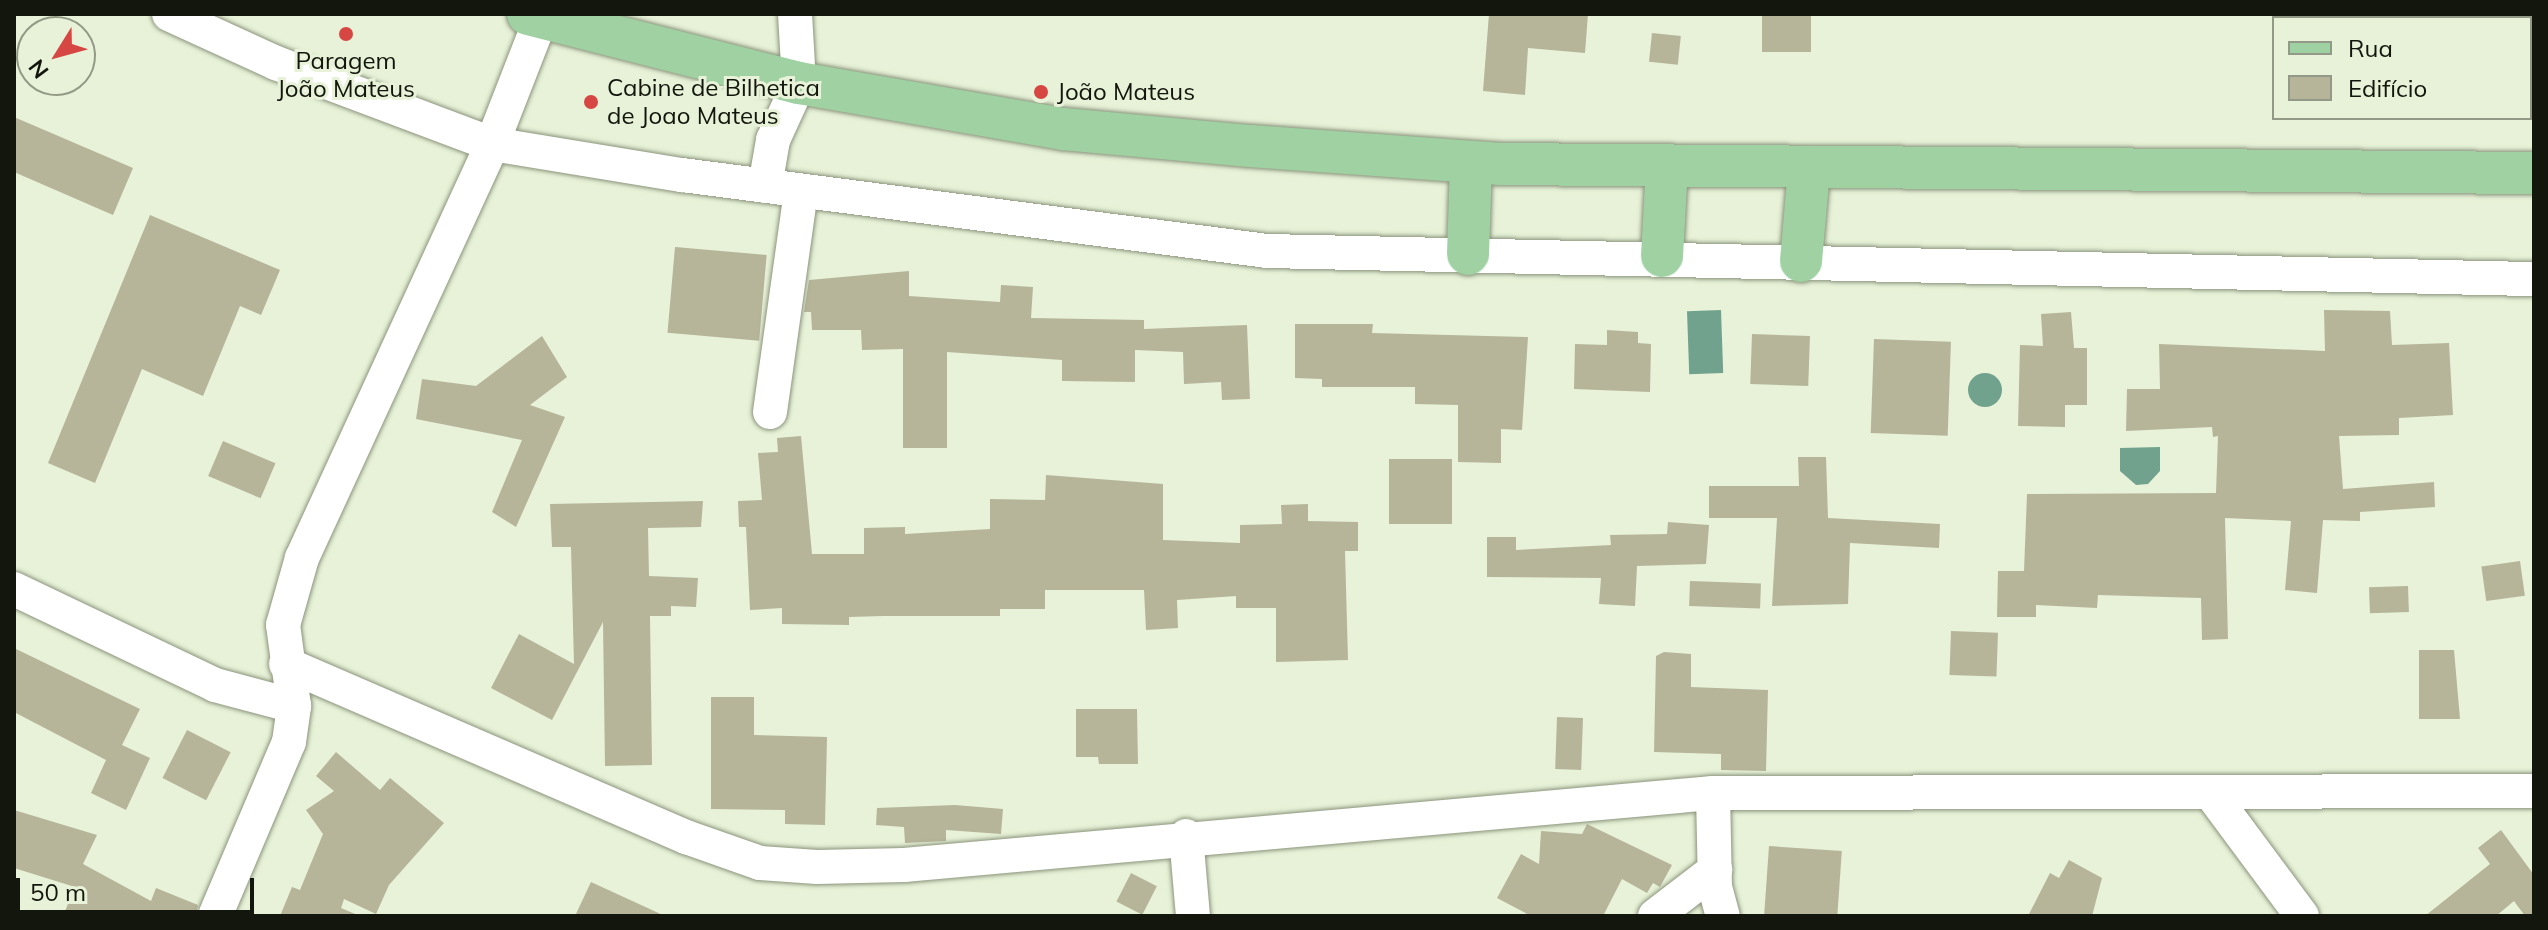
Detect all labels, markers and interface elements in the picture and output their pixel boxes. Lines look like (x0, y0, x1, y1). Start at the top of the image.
north arrow (16, 16, 96, 96)
legend (2272, 16, 2532, 120)
marker: Paragem João Mateus (337, 25, 355, 43)
text: Rua (2348, 33, 2393, 63)
place label: Paragem João Mateus (277, 47, 415, 103)
text: N (22, 54, 55, 84)
text: Edifício (2348, 73, 2427, 103)
place label: Cabine de Bilhetica de Joao Mateus (607, 74, 820, 130)
place label: João Mateus (1057, 78, 1195, 106)
marker: João Mateus (1032, 83, 1050, 101)
marker: Cabine de Bilhetica de Joao Mateus (582, 93, 600, 111)
scale bar (20, 862, 258, 912)
text: 50 m (30, 877, 86, 907)

